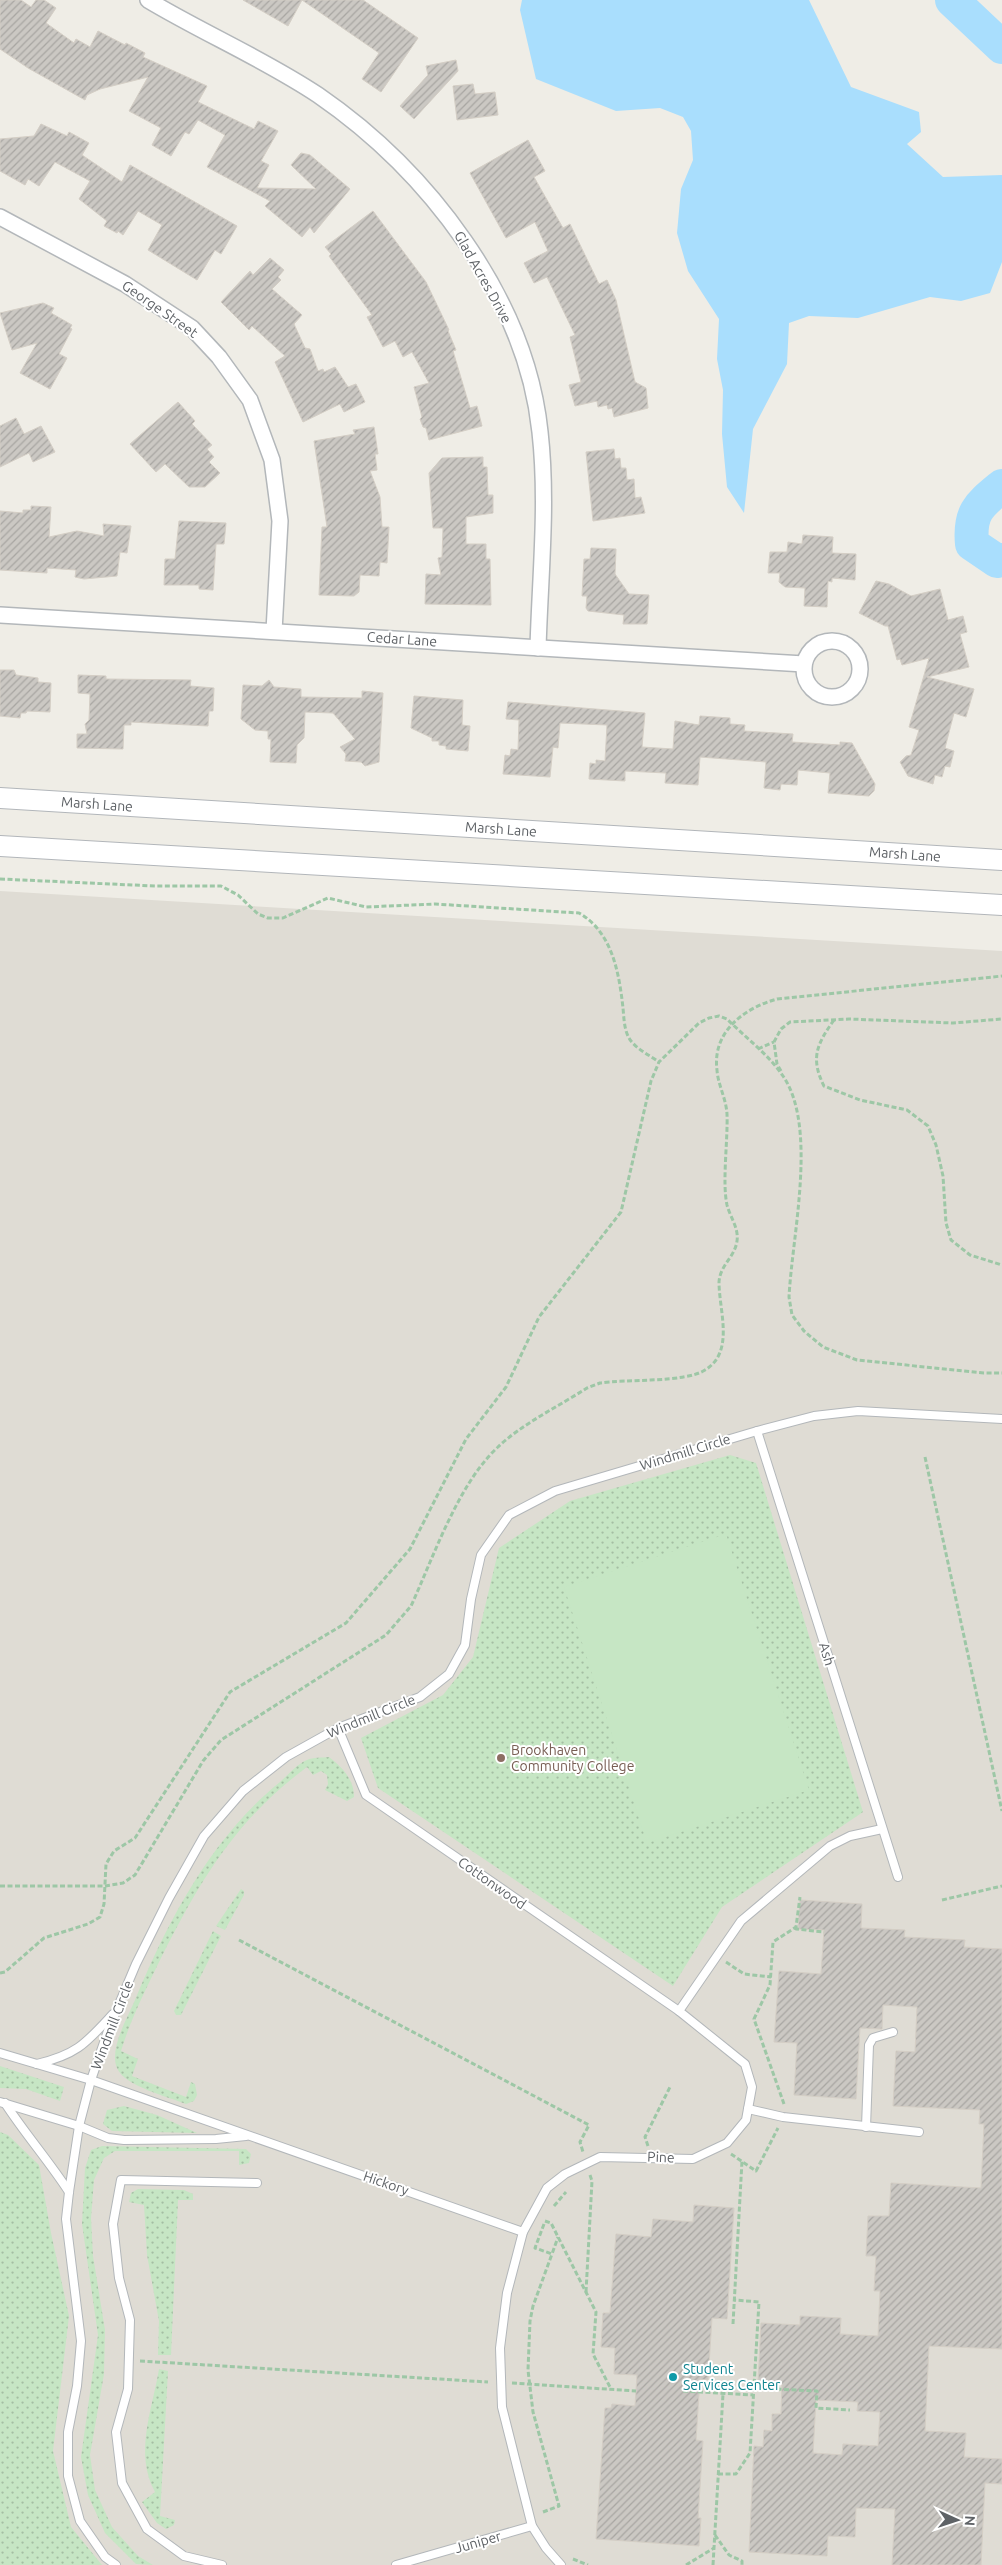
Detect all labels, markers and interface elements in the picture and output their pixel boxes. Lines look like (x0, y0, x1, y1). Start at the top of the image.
street label: Glad Acres Drive (451, 228, 515, 326)
street label: George Street (119, 277, 201, 341)
street label: Cedar Lane (366, 629, 438, 649)
street label: Marsh Lane (61, 794, 133, 814)
street label: Marsh Lane (465, 819, 537, 839)
street label: Marsh Lane (869, 844, 941, 864)
street label: Windmill Circle (638, 1431, 732, 1473)
street label: Ash (816, 1640, 838, 1668)
street label: Windmill Circle (324, 1691, 418, 1741)
place label: Brookhaven Community College (511, 1742, 634, 1774)
marker: Brookhaven Community College (495, 1752, 507, 1764)
street label: Cottonwood (455, 1854, 529, 1912)
street label: Windmill Circle (88, 1978, 136, 2072)
street label: Pine (647, 2149, 675, 2165)
street label: Hickory (361, 2168, 411, 2198)
place label: Student Services Center (683, 2361, 781, 2393)
marker: Student Services Center (667, 2371, 679, 2383)
north arrow (932, 2495, 982, 2545)
text: N (962, 2515, 978, 2526)
street label: Juniper (453, 2528, 504, 2556)

